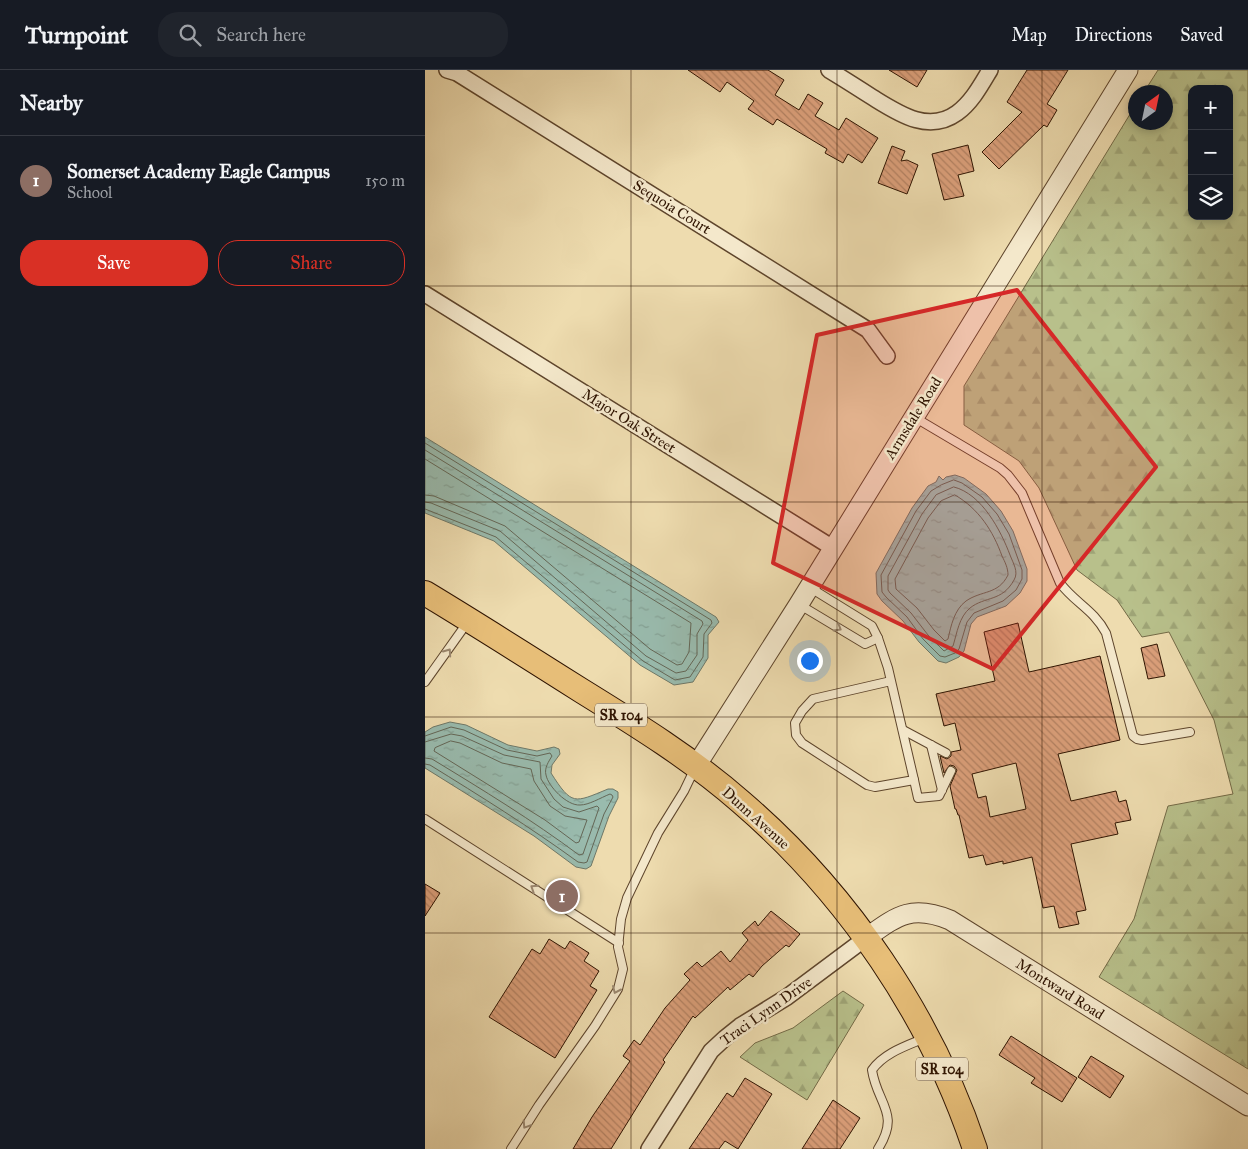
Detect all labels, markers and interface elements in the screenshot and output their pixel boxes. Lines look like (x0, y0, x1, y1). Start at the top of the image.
search box (158, 12, 508, 57)
text: Turnpoint (25, 20, 128, 50)
icon: search (176, 21, 204, 49)
text: Search here (216, 23, 306, 46)
text: Map (1011, 24, 1047, 46)
text: Directions (1075, 24, 1152, 46)
text: Saved (1180, 24, 1223, 46)
north arrow (1128, 85, 1173, 130)
map controls (1188, 85, 1233, 220)
button: + (1188, 85, 1233, 130)
text: Nearby (20, 90, 83, 116)
button: − (1188, 130, 1233, 175)
text: Somerset Academy Eagle Campus (67, 160, 330, 183)
text: 1 (33, 171, 39, 190)
text: 150 m (365, 171, 405, 190)
button: layers (1188, 175, 1233, 220)
street label: Sequoia Court (629, 176, 715, 239)
text: School (67, 183, 112, 202)
button: Save (20, 240, 208, 286)
button: Share (218, 240, 405, 286)
street label: Armsdale Road (880, 373, 946, 463)
street label: Major Oak Street (579, 385, 680, 457)
one-way arrow (832, 621, 841, 631)
one-way arrow (442, 648, 451, 658)
your location (797, 648, 823, 674)
road number: SR 104 (595, 704, 647, 726)
street label: Dunn Avenue (719, 783, 793, 853)
pin: 1 (546, 877, 578, 915)
one-way arrow (530, 885, 539, 894)
street label: Montward Road (1013, 955, 1108, 1024)
street label: Traci Lynn Drive (717, 973, 815, 1049)
one-way arrow (612, 985, 623, 994)
road number: SR 104 (916, 1058, 968, 1081)
one-way arrow (523, 1120, 533, 1129)

